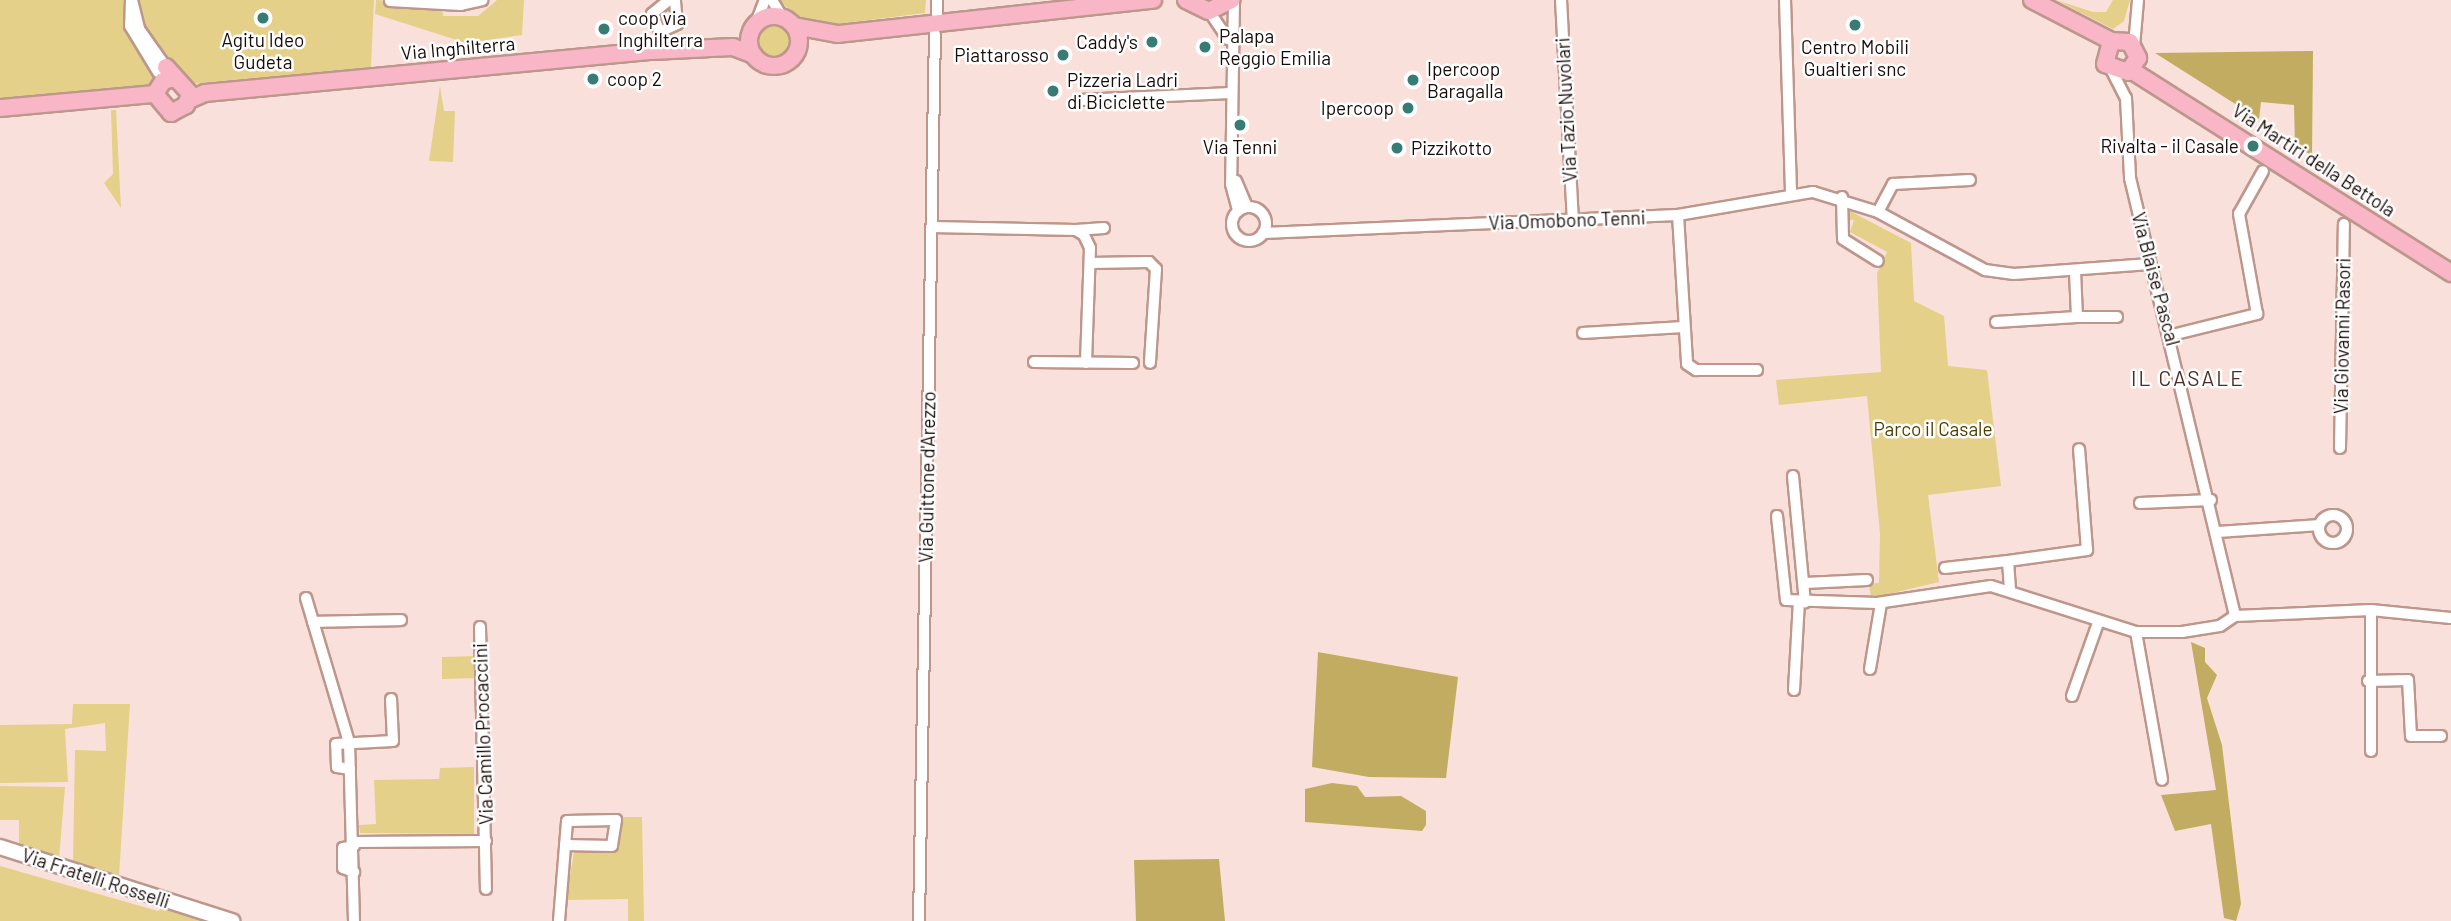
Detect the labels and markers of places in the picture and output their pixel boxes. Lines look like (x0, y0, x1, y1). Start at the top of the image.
place label: coop via Inghilterra (618, 7, 703, 51)
marker: Agitu Ideo Gudeta (255, 10, 271, 26)
marker: Centro Mobili Gualtieri snc (1847, 17, 1863, 33)
marker: coop via Inghilterra (596, 21, 612, 37)
place label: Palapa Reggio Emilia (1219, 25, 1331, 69)
place label: Agitu Ideo Gudeta (222, 29, 304, 73)
place label: Caddy's (1076, 31, 1138, 53)
marker: Caddy's (1144, 34, 1160, 50)
place label: Centro Mobili Gualtieri snc (1801, 36, 1909, 80)
marker: Palapa Reggio Emilia (1197, 39, 1213, 55)
place label: Piattarosso (954, 44, 1049, 66)
marker: Piattarosso (1055, 47, 1071, 63)
place label: Ipercoop Baragalla (1427, 58, 1503, 102)
place label: coop 2 (607, 68, 662, 90)
place label: Pizzeria Ladri di Biciclette (1067, 69, 1178, 113)
marker: coop 2 (585, 71, 601, 87)
marker: Ipercoop Baragalla (1405, 72, 1421, 88)
marker: Pizzeria Ladri di Biciclette (1045, 83, 1061, 99)
place label: Ipercoop (1321, 97, 1394, 119)
marker: Ipercoop (1400, 100, 1416, 116)
marker: Via Tenni (1232, 117, 1248, 133)
place label: Rivalta - il Casale (2100, 135, 2239, 157)
place label: Via Tenni (1203, 136, 1277, 158)
place label: Pizzikotto (1411, 137, 1492, 159)
marker: Rivalta - il Casale (2245, 138, 2261, 154)
marker: Pizzikotto (1389, 140, 1405, 156)

